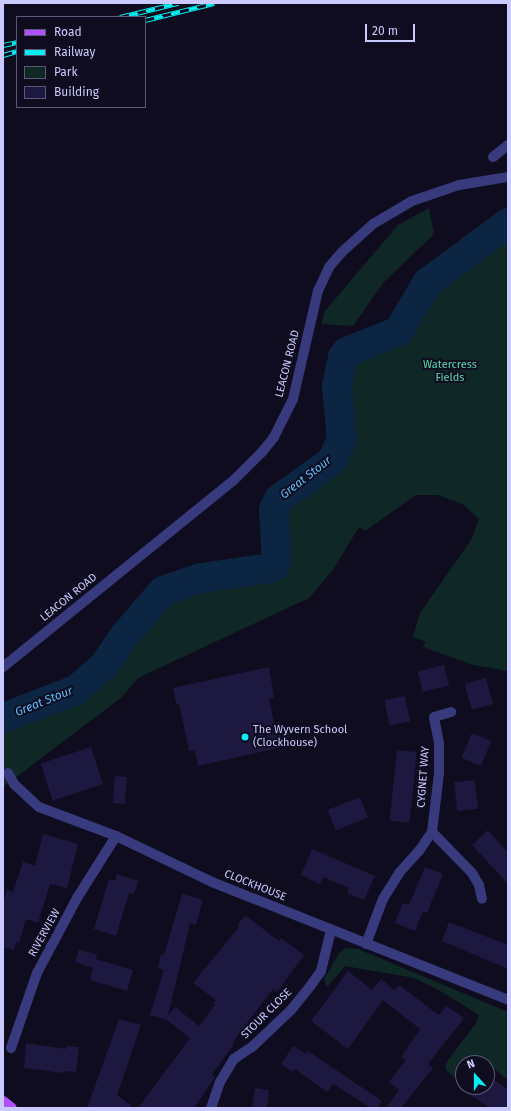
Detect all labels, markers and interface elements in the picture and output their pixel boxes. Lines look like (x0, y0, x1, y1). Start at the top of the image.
legend (16, 16, 146, 108)
scale bar (367, 16, 417, 42)
text: 20 m (372, 24, 398, 38)
text: Road (54, 25, 82, 39)
text: Railway (54, 45, 95, 59)
text: Park (54, 65, 78, 79)
text: Building (54, 85, 99, 99)
street label: LEACON ROAD (273, 329, 303, 399)
park label: Watercress Fields (423, 359, 477, 385)
water label: Great Stour (278, 454, 334, 502)
street label: LEACON ROAD (38, 571, 100, 625)
water label: Great Stour (13, 684, 75, 720)
place label: The Wyvern School (Clockhouse) (253, 724, 347, 750)
marker: The Wyvern School (Clockhouse) (240, 732, 250, 742)
street label: CYGNET WAY (415, 746, 433, 808)
street label: CLOCKHOUSE (222, 868, 288, 904)
street label: RIVERVIEW (26, 907, 64, 959)
street label: STOUR CLOSE (239, 986, 295, 1042)
north arrow (455, 1055, 495, 1095)
text: N (465, 1057, 477, 1072)

